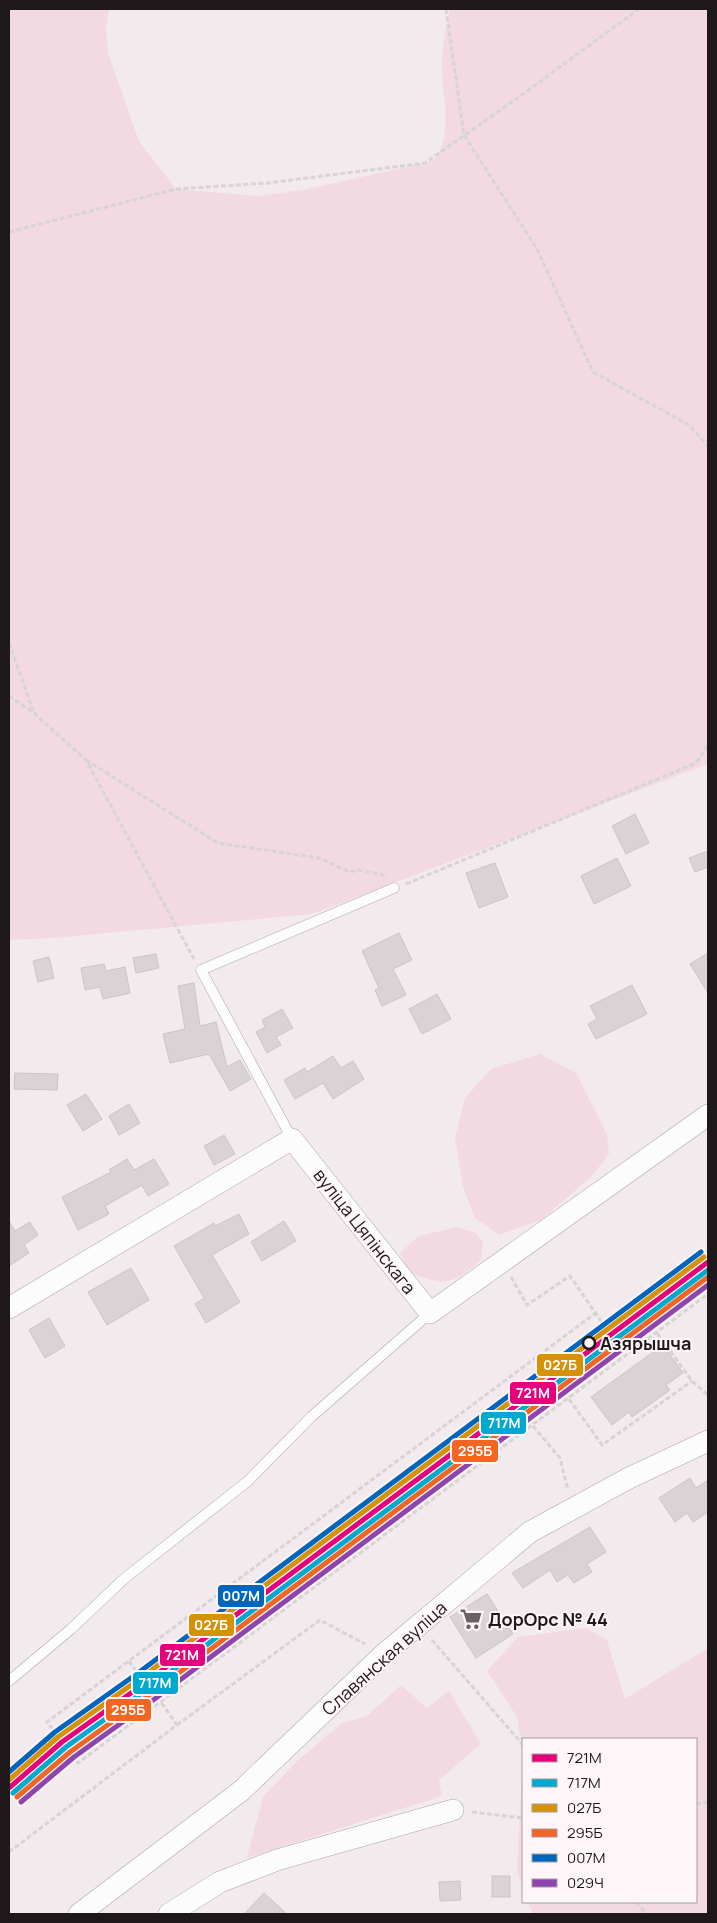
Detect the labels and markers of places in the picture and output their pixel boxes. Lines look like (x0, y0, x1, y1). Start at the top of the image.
place label: Азярышча (600, 1331, 691, 1355)
marker: Азярышча (582, 1336, 596, 1350)
supermarket icon: ДорОрс № 44 (458, 1606, 484, 1632)
place label: ДорОрс № 44 (488, 1607, 608, 1631)

